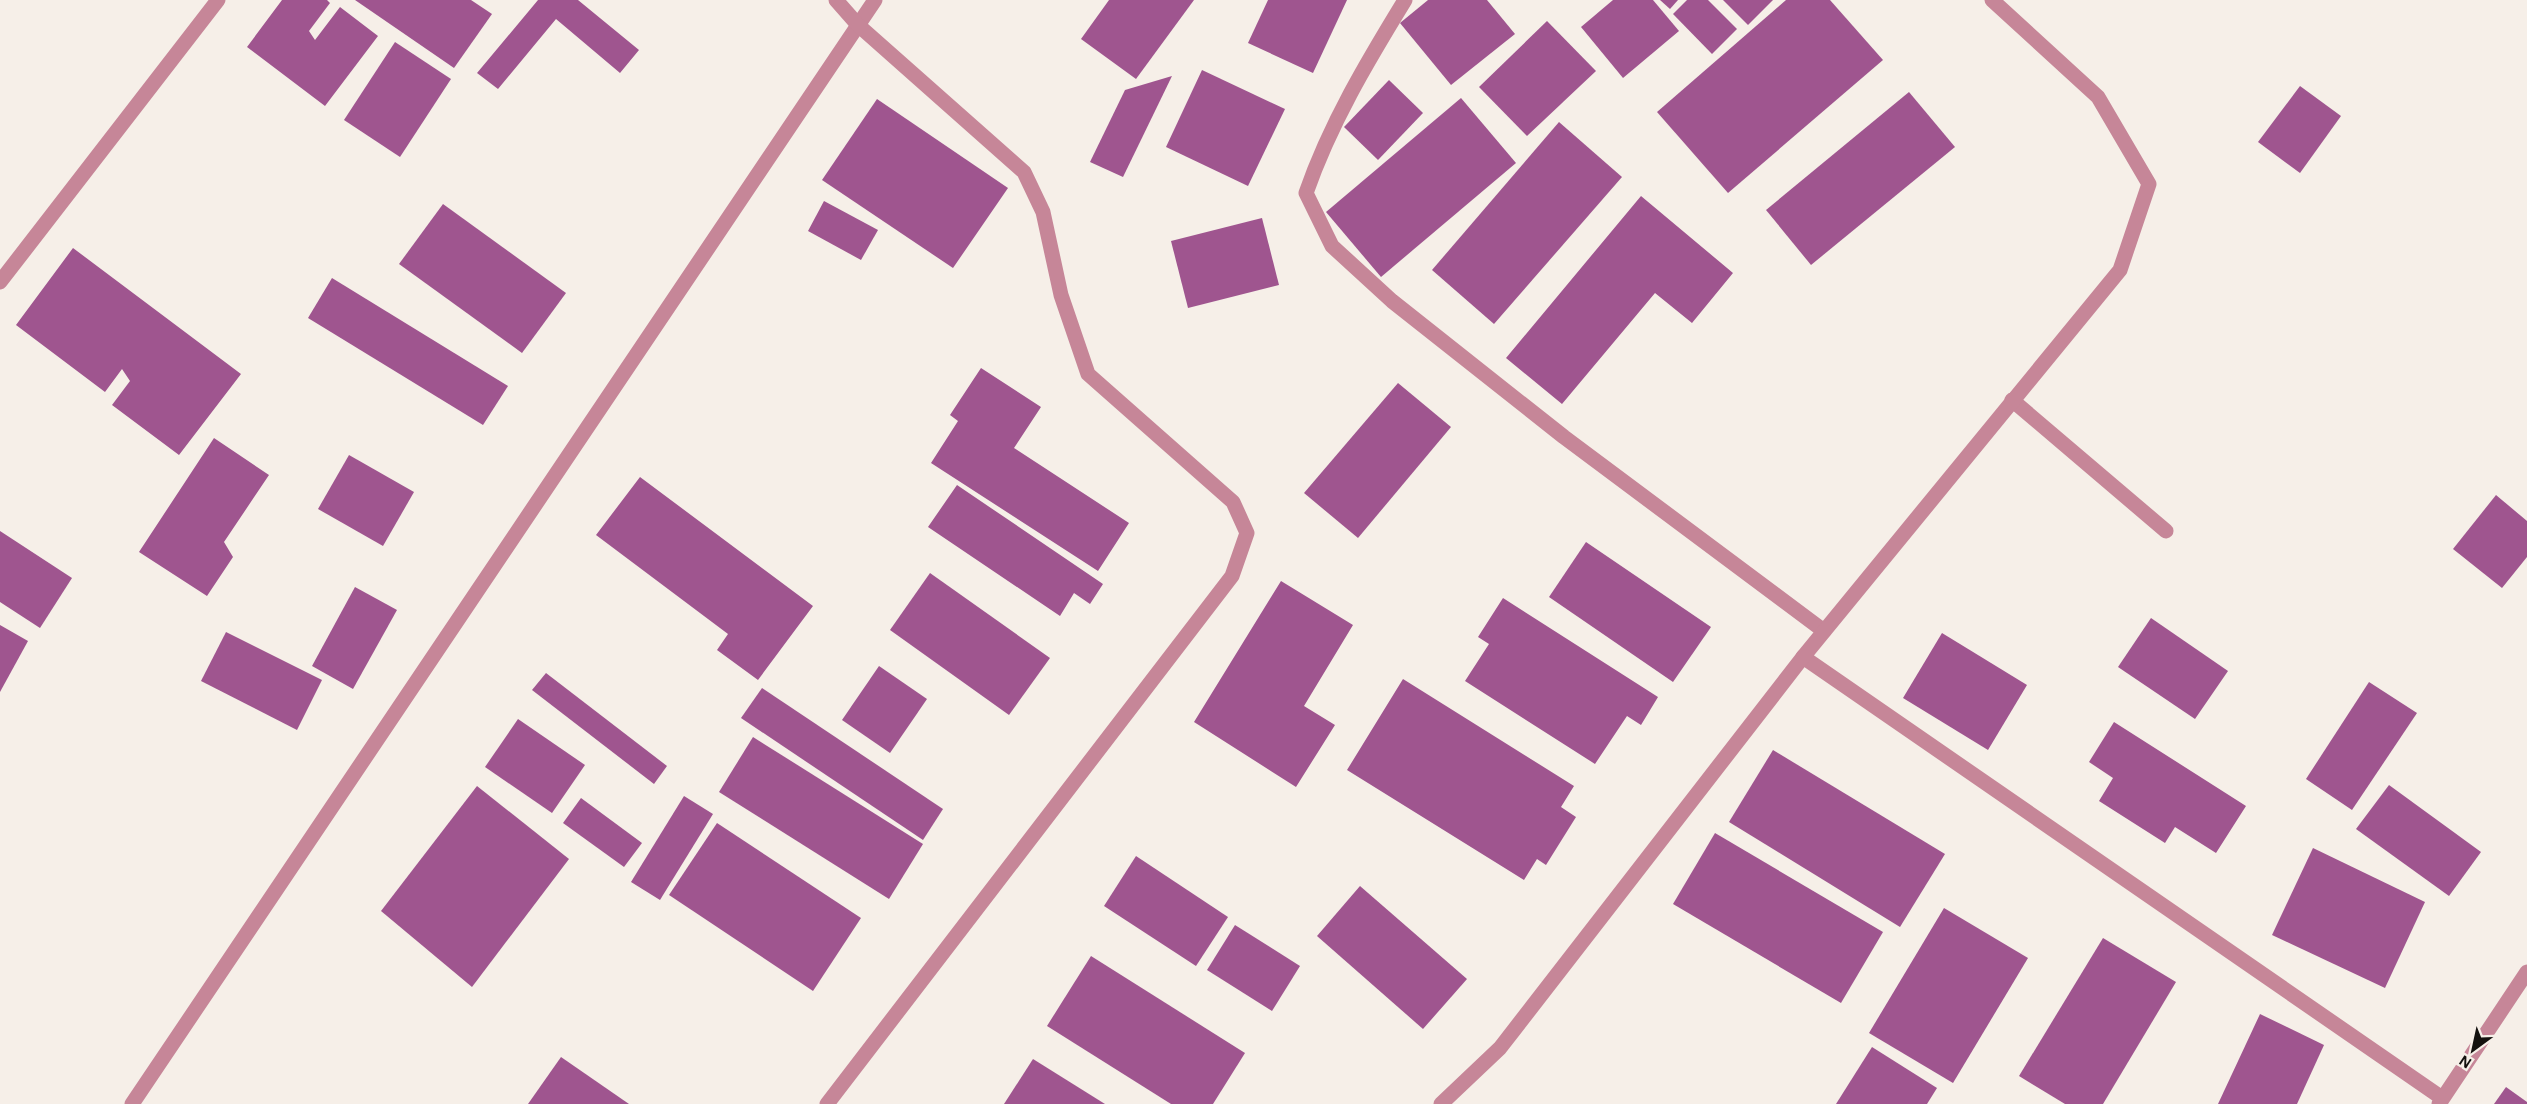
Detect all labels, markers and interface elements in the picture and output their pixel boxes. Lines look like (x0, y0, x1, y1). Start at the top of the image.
north arrow (2443, 1020, 2503, 1080)
text: N (2456, 1052, 2474, 1071)

